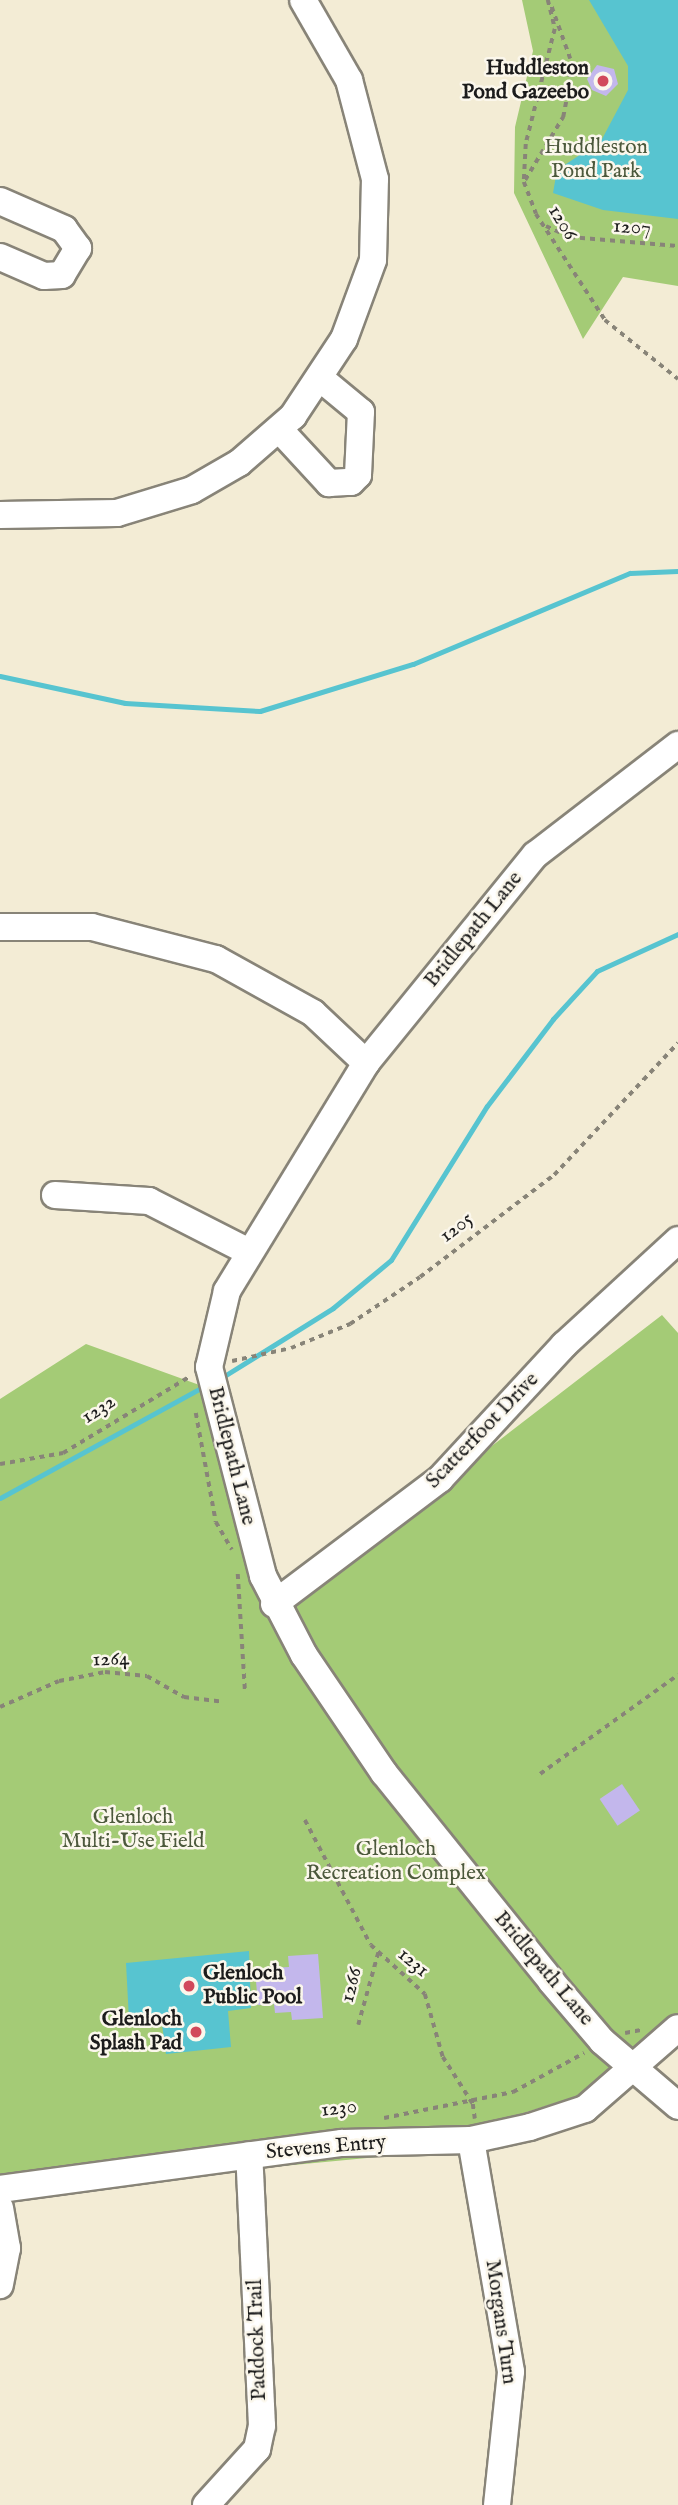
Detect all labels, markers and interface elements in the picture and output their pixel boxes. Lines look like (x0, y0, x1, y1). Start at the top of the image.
place label: Huddleston Pond Gazeebo (462, 56, 589, 106)
marker: Huddleston Pond Gazeebo (595, 73, 611, 89)
park label: Huddleston Pond Park (544, 135, 648, 185)
street label: 1206 (542, 201, 582, 245)
street label: 1207 (612, 214, 652, 242)
street label: Bridlepath Lane (420, 867, 528, 993)
street label: 1205 (435, 1207, 479, 1249)
street label: Scatterfoot Drive (421, 1368, 545, 1494)
street label: Bridlepath Lane (202, 1384, 260, 1528)
street label: 1232 (77, 1390, 121, 1430)
street label: 1264 (92, 1647, 130, 1673)
park label: Glenloch Multi-Use Field (62, 1805, 204, 1855)
park label: Glenloch Recreation Complex (306, 1837, 486, 1887)
street label: Bridlepath Lane (488, 1907, 598, 2031)
street label: 1231 (392, 1943, 434, 1983)
place label: Glenloch Public Pool (203, 1961, 302, 2011)
street label: 1266 (335, 1965, 369, 2005)
marker: Glenloch Public Pool (181, 1978, 197, 1994)
place label: Glenloch Splash Pad (90, 2007, 182, 2057)
marker: Glenloch Splash Pad (188, 2024, 204, 2040)
street label: 1230 (320, 2094, 358, 2124)
street label: Stevens Entry (265, 2130, 387, 2166)
street label: Morgans Turn (479, 2258, 521, 2386)
street label: Paddock Trail (243, 2279, 273, 2401)

